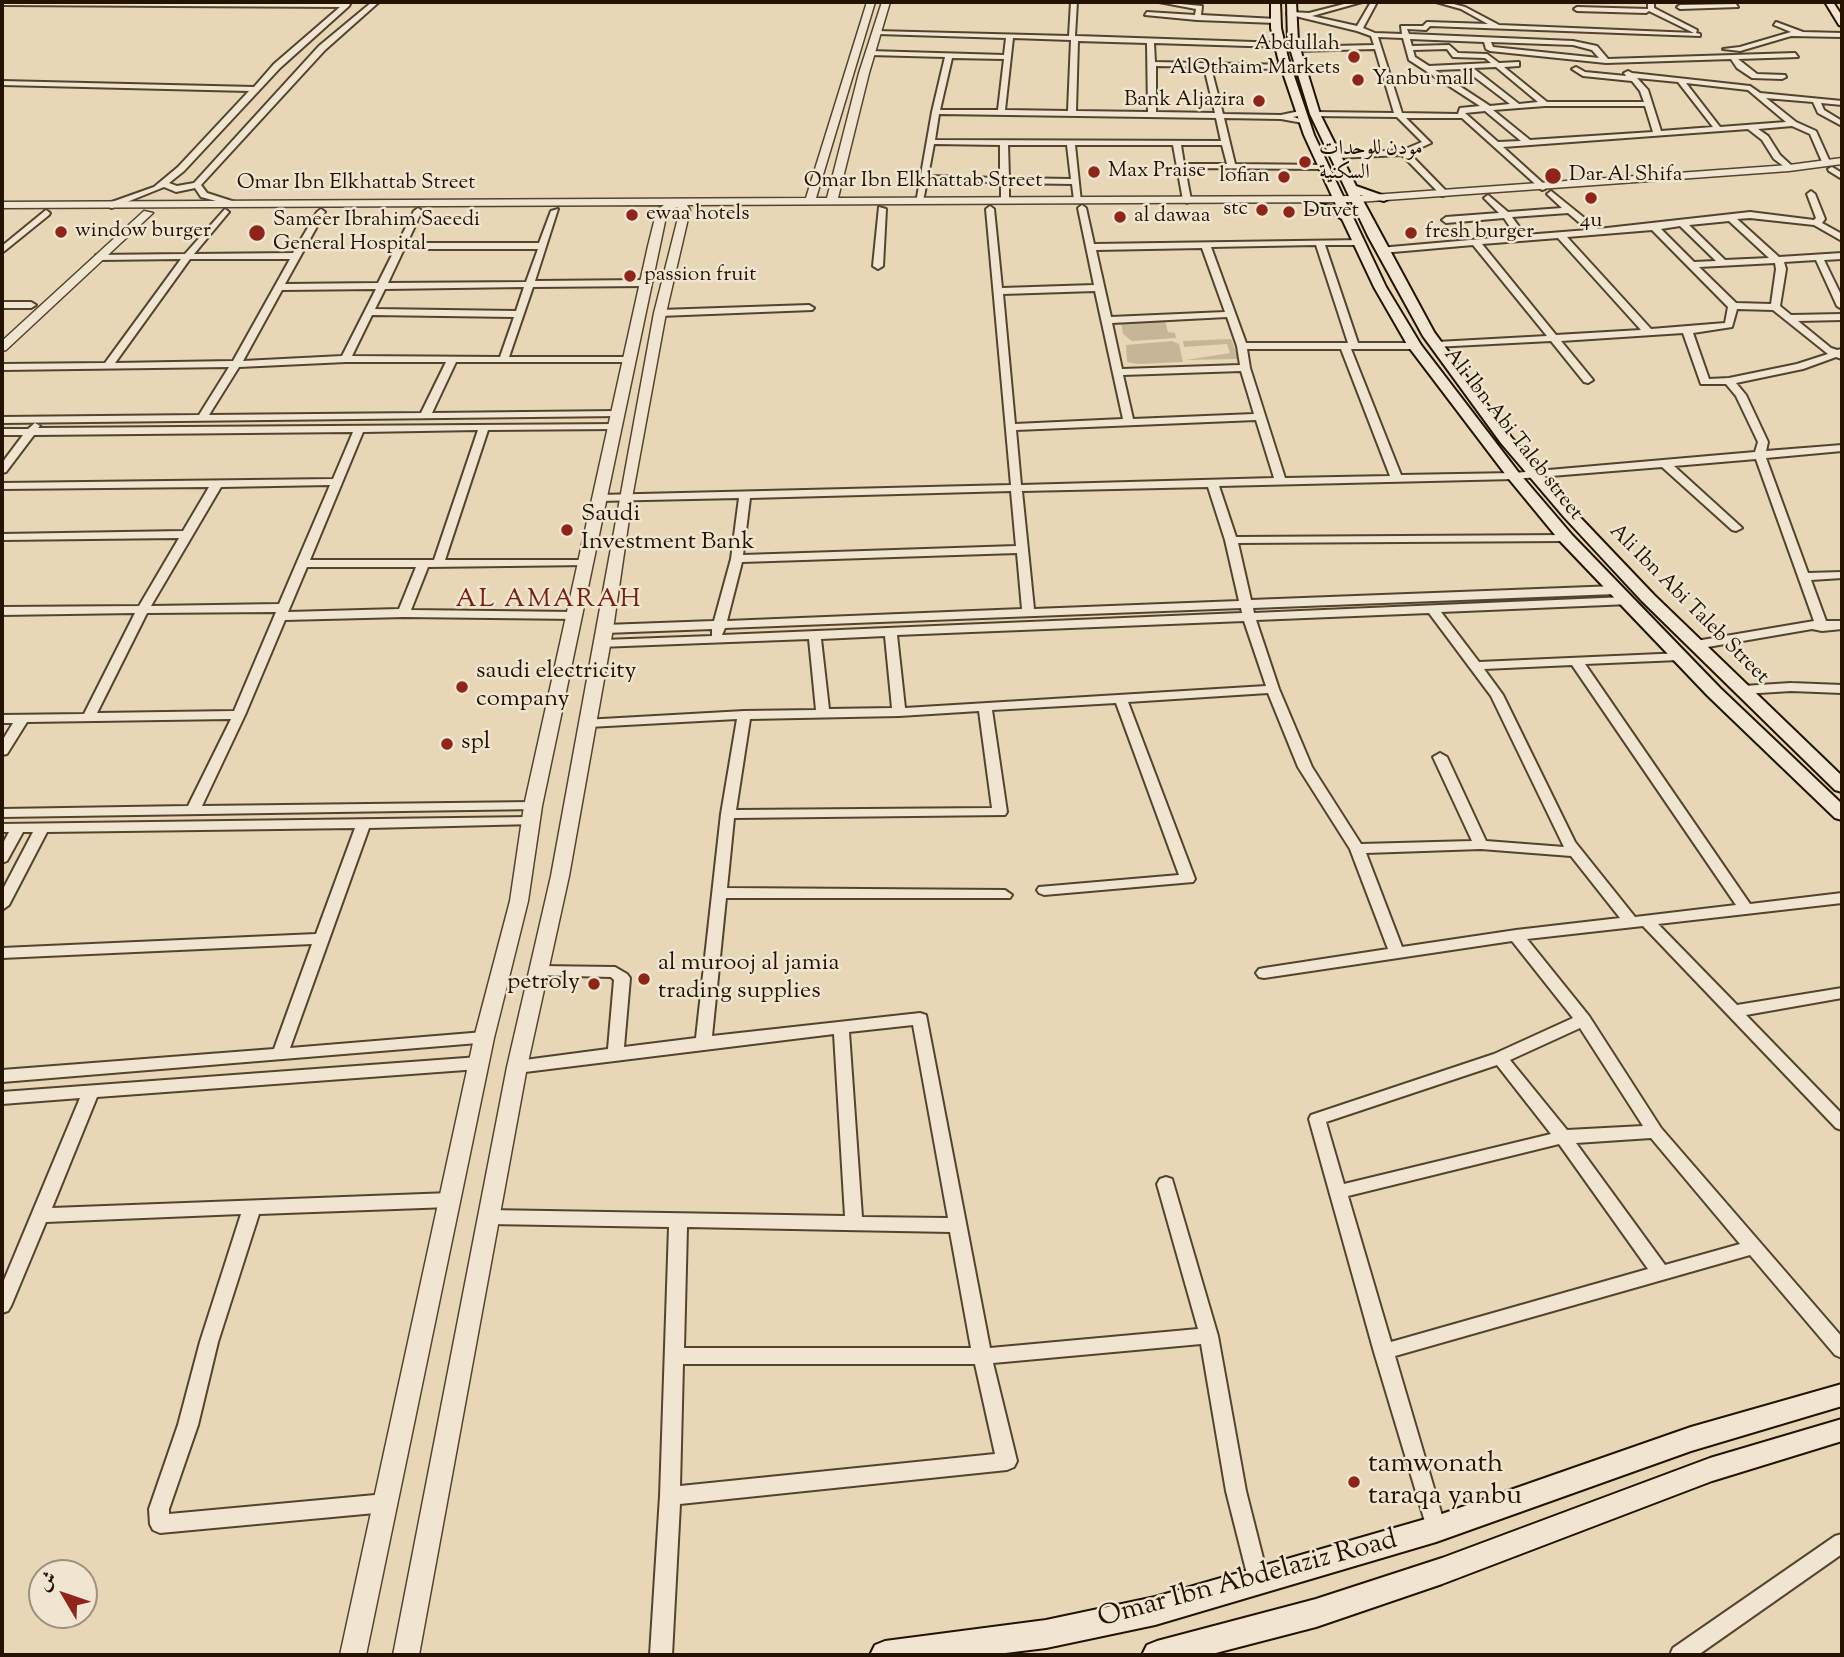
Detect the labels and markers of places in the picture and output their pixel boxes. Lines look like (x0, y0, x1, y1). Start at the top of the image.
place label: Abdullah AlOthaim Markets (1170, 32, 1340, 82)
marker: Abdullah AlOthaim Markets (1346, 49, 1362, 65)
place label: Yanbu mall (1372, 67, 1474, 93)
marker: Yanbu mall (1350, 72, 1366, 88)
place label: Bank Aljazira (1124, 88, 1245, 114)
marker: Bank Aljazira (1251, 93, 1267, 109)
place label: مودن للوحدات السكنية (1319, 137, 1423, 187)
marker: مودن للوحدات السكنية (1297, 154, 1313, 170)
place label: Max Praise (1108, 159, 1206, 185)
place label: Dar Al Shifa (1569, 163, 1682, 189)
marker: Max Praise (1086, 164, 1102, 180)
place label: lofian (1219, 164, 1270, 190)
marker: Dar Al Shifa (1543, 166, 1563, 186)
marker: lofian (1276, 169, 1292, 185)
marker: 4u (1583, 190, 1599, 206)
place label: stc (1223, 197, 1248, 223)
place label: Duvet (1303, 199, 1359, 225)
place label: ewaa hotels (646, 202, 749, 228)
marker: stc (1254, 202, 1270, 218)
place label: al dawaa (1134, 204, 1210, 230)
marker: Duvet (1281, 204, 1297, 220)
marker: ewaa hotels (624, 207, 640, 223)
place label: Sameer Ibrahim Saeedi General Hospital (273, 208, 480, 258)
marker: al dawaa (1112, 209, 1128, 225)
place label: 4u (1580, 209, 1602, 235)
place label: window burger (75, 219, 211, 245)
place label: fresh burger (1425, 220, 1534, 246)
marker: Sameer Ibrahim Saeedi General Hospital (247, 223, 267, 243)
marker: window burger (53, 224, 69, 240)
marker: fresh burger (1403, 225, 1419, 241)
place label: passion fruit (644, 263, 756, 289)
marker: passion fruit (622, 268, 638, 284)
place label: Saudi Investment Bank (581, 502, 755, 558)
marker: Saudi Investment Bank (559, 522, 575, 538)
place label: saudi electricity company (476, 659, 637, 715)
marker: saudi electricity company (454, 679, 470, 695)
place label: spl (461, 730, 490, 758)
marker: spl (439, 736, 455, 752)
place label: al murooj al jamia trading supplies (658, 951, 840, 1007)
place label: petroly (507, 970, 580, 998)
marker: al murooj al jamia trading supplies (636, 971, 652, 987)
marker: petroly (586, 976, 602, 992)
place label: tamwonath taraqa yanbu (1368, 1449, 1522, 1515)
marker: tamwonath taraqa yanbu (1346, 1474, 1362, 1490)

